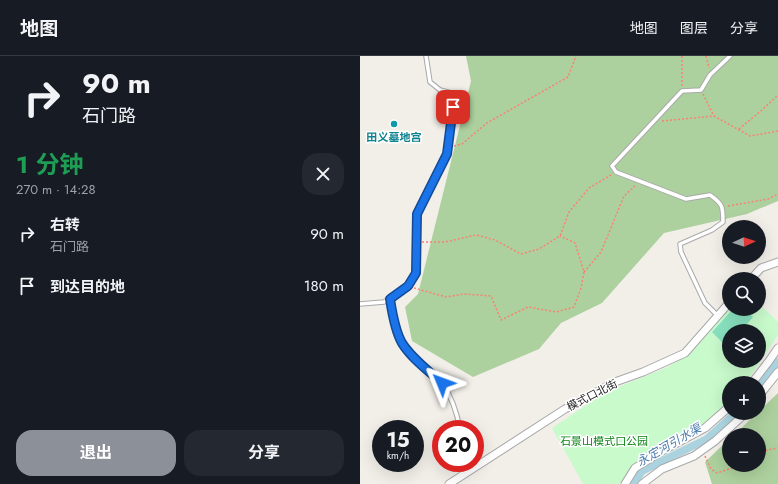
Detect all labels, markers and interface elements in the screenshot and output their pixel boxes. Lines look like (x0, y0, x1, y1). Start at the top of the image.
text: 地图 (20, 15, 58, 42)
text: 地图 (630, 18, 658, 38)
text: 图层 (680, 18, 708, 38)
text: 分享 (730, 18, 758, 38)
text: 90 m (82, 63, 151, 104)
icon: right (16, 72, 68, 124)
pin (436, 90, 470, 124)
icon: arrive (442, 96, 464, 118)
text: 石门路 (82, 103, 136, 129)
marker: 田义墓地宫 (389, 119, 399, 129)
place label: 田义墓地宫 (367, 129, 422, 145)
text: 1 分钟 (16, 147, 83, 182)
button: close (302, 153, 344, 195)
text: 270 m · 14:28 (16, 180, 96, 199)
text: 右转 (50, 214, 80, 236)
north arrow (722, 220, 766, 264)
map controls (722, 220, 766, 472)
icon: right (16, 223, 38, 245)
text: 90 m (310, 223, 344, 245)
text: 石门路 (50, 237, 89, 256)
button: search (722, 272, 766, 316)
icon: arrive (16, 275, 38, 297)
text: 180 m (304, 275, 344, 297)
text: 到达目的地 (50, 276, 125, 298)
button: layers (722, 324, 766, 368)
position arrow (421, 362, 463, 404)
street label: 模式口北街 (564, 375, 620, 415)
button: + (722, 376, 766, 420)
water label: 永定河引水渠 (633, 418, 706, 471)
speed limit sign: 20 (432, 420, 484, 472)
text: 15 (386, 426, 410, 455)
button: − (722, 428, 766, 472)
button: 退出 (16, 430, 176, 476)
button: 分享 (184, 430, 344, 476)
park label: 石景山模式口公园 (560, 433, 648, 449)
text: km/h (387, 448, 409, 463)

